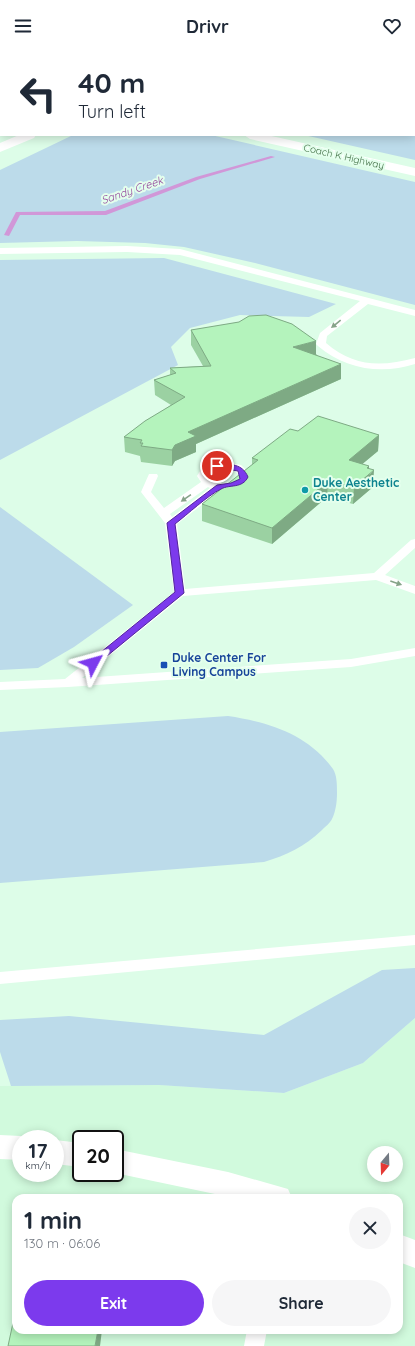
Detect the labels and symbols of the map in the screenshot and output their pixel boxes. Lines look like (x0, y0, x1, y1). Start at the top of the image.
street label: Coach K Highway (302, 141, 385, 172)
water label: Sandy Creek (99, 173, 166, 207)
one-way arrow (331, 320, 341, 329)
pin (200, 449, 234, 483)
place label: Duke Aesthetic Center (313, 475, 399, 504)
marker: Duke Aesthetic Center (300, 485, 310, 495)
one-way arrow (180, 494, 191, 502)
one-way arrow (390, 580, 402, 586)
position arrow (72, 642, 114, 684)
place label: Duke Center For Living Campus (172, 650, 266, 679)
marker: Duke Center For Living Campus (159, 660, 169, 670)
speed limit sign: 20 (72, 1130, 124, 1182)
north arrow (367, 1146, 403, 1182)

